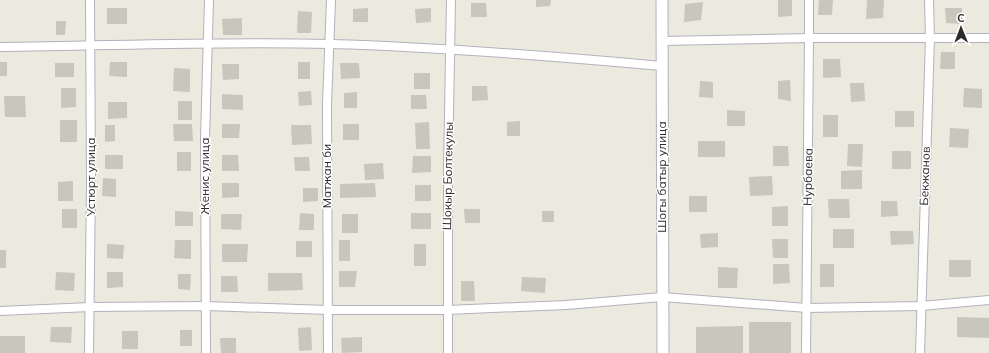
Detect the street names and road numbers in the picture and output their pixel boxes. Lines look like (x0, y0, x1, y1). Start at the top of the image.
street label: Шогы батыр улица (654, 121, 669, 233)
street label: Шокыр Болтекулы (439, 122, 456, 230)
street label: Устюрт улица (83, 137, 98, 218)
street label: Женис улица (197, 138, 212, 215)
street label: Матжан би (319, 144, 334, 208)
street label: Бекжанов (916, 146, 933, 206)
street label: Нурбаева (799, 148, 816, 206)

